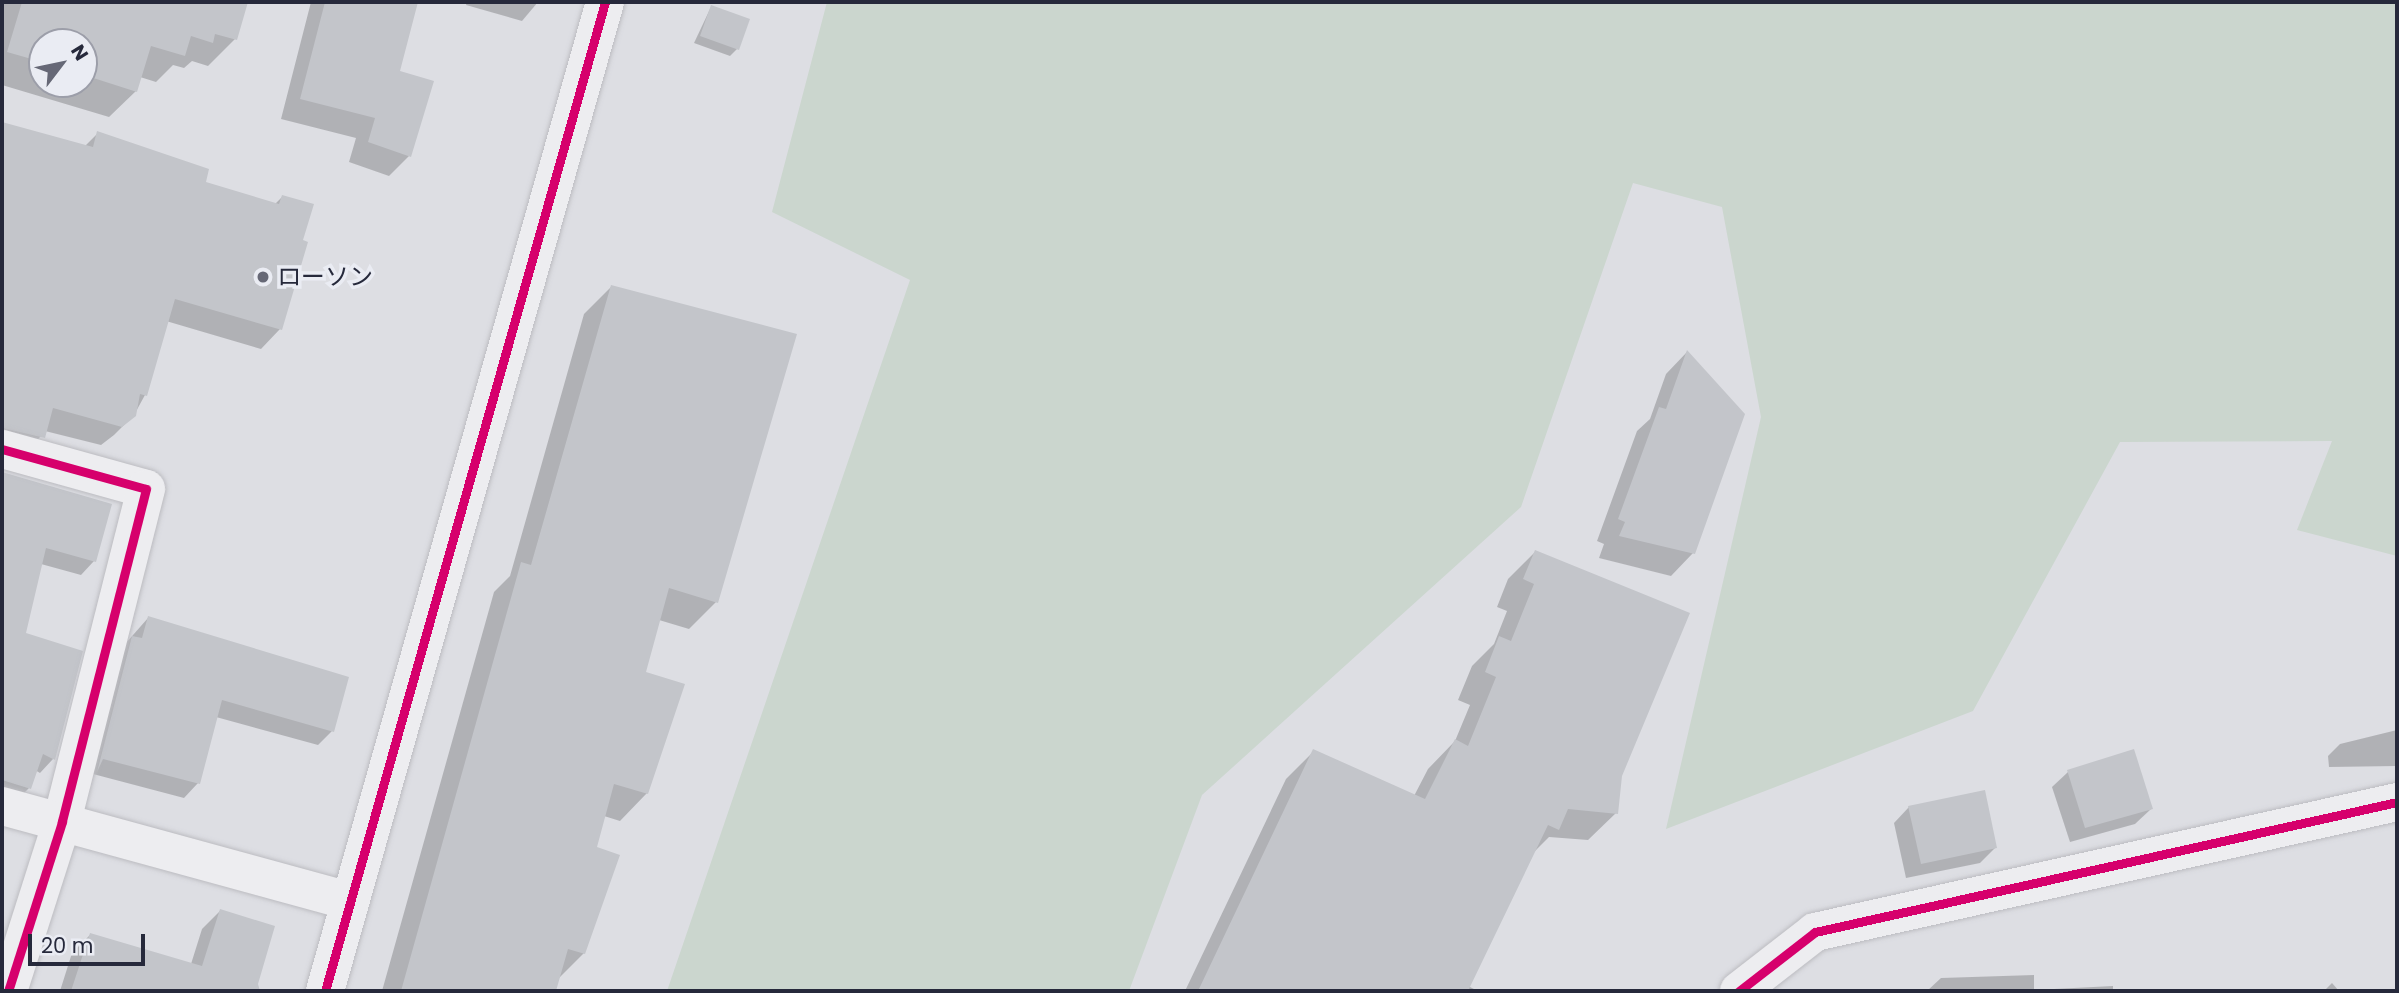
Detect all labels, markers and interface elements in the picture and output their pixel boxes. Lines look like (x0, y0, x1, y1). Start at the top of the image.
north arrow (28, 28, 98, 98)
text: N (64, 39, 95, 66)
place label: ローソン (277, 263, 373, 291)
marker: ローソン (255, 269, 271, 285)
scale bar (32, 920, 149, 964)
text: 20 m (41, 931, 94, 960)

